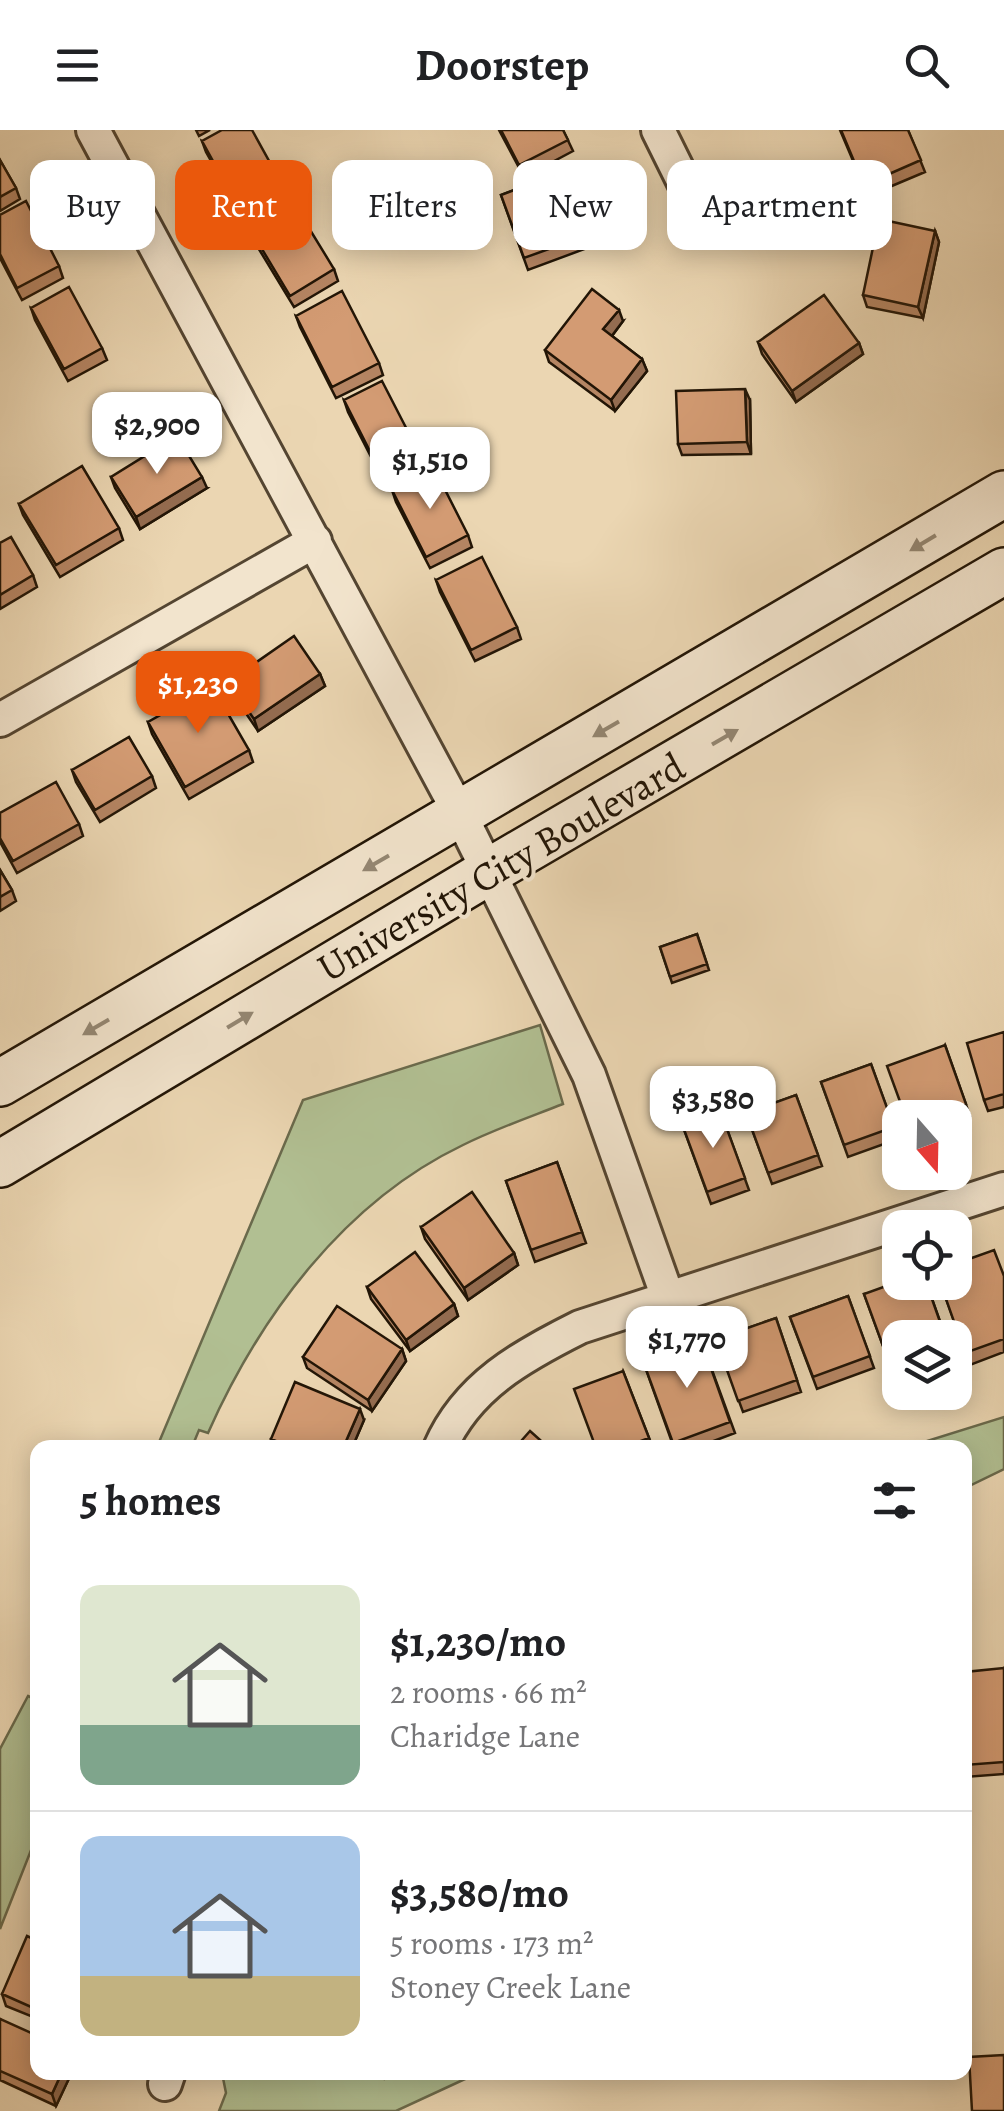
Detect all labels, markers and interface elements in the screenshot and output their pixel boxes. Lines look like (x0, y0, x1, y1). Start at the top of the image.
text: Doorstep (415, 34, 589, 96)
icon: menu (50, 38, 105, 93)
icon: search (899, 38, 954, 93)
chip: Buy (30, 160, 155, 250)
chip: Rent (175, 160, 312, 250)
chip: Filters (332, 160, 493, 250)
chip: New (513, 160, 647, 250)
chip: Apartment (667, 160, 892, 250)
pin: $2,900 (76, 392, 238, 477)
text: $2,900 (114, 402, 200, 446)
pin: $1,510 (349, 427, 511, 512)
text: $1,510 (392, 437, 468, 481)
one-way arrow (909, 534, 937, 551)
pin: $1,230 (117, 651, 279, 736)
text: $1,230 (158, 661, 238, 705)
one-way arrow (592, 720, 620, 738)
one-way arrow (711, 729, 739, 746)
street label: University City Boulevard (307, 739, 695, 995)
one-way arrow (362, 855, 391, 872)
one-way arrow (226, 1012, 254, 1029)
one-way arrow (82, 1018, 110, 1035)
pin: $3,580 (632, 1066, 794, 1151)
text: $3,580 (672, 1076, 754, 1120)
north arrow (882, 1100, 972, 1190)
map controls (882, 1100, 972, 1410)
button: locate (882, 1210, 972, 1300)
pin: $1,770 (606, 1306, 768, 1391)
text: $1,770 (648, 1316, 726, 1360)
button: layers (882, 1320, 972, 1410)
text: 5 homes (80, 1472, 221, 1529)
icon: filters (867, 1473, 922, 1528)
text: $1,230/mo (390, 1613, 566, 1670)
icon: home (160, 1625, 280, 1745)
text: 2 rooms · 66 m² (390, 1670, 587, 1714)
text: Charidge Lane (390, 1714, 580, 1758)
text: $3,580/mo (390, 1864, 569, 1921)
icon: home (160, 1876, 280, 1996)
text: 5 rooms · 173 m² (390, 1921, 594, 1965)
text: Stoney Creek Lane (390, 1965, 631, 2009)

